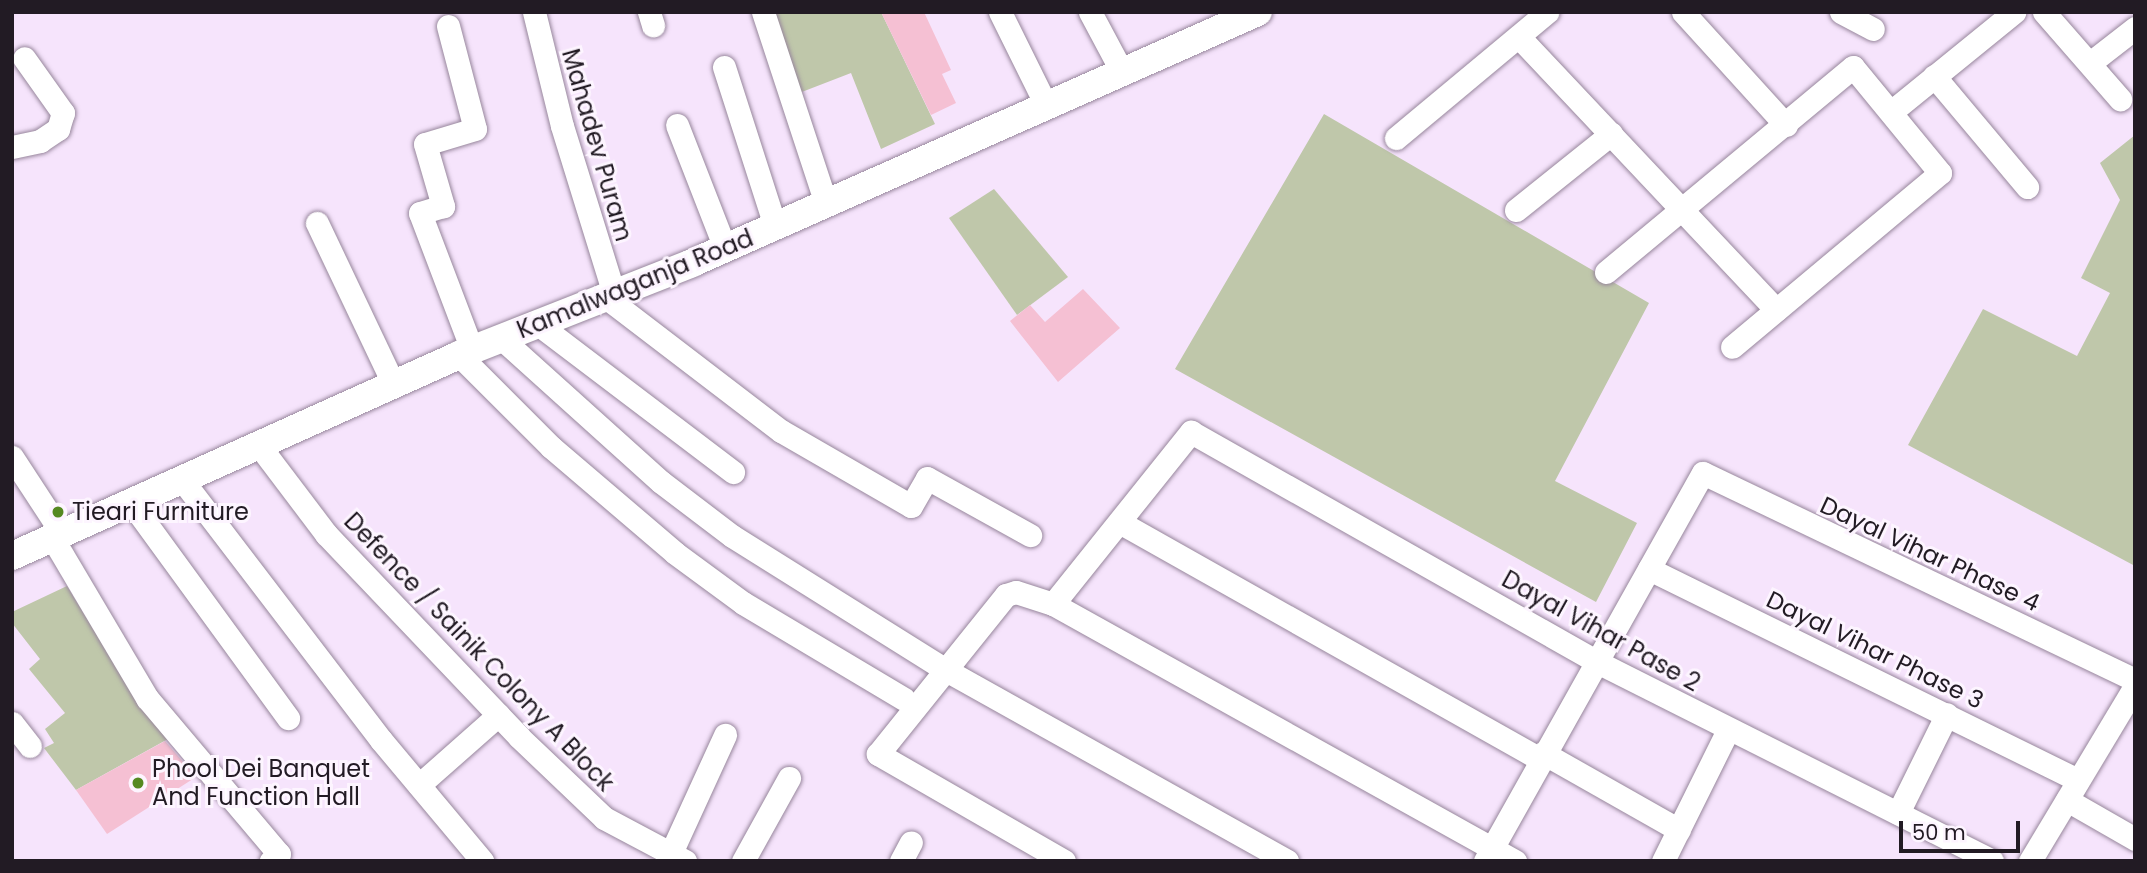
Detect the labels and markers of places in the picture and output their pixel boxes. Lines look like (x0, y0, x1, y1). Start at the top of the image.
place label: Tieari Furniture (72, 498, 249, 526)
marker: Tieari Furniture (50, 504, 66, 520)
place label: Phool Dei Banquet And Function Hall (152, 755, 370, 811)
marker: Phool Dei Banquet And Function Hall (130, 775, 146, 791)

